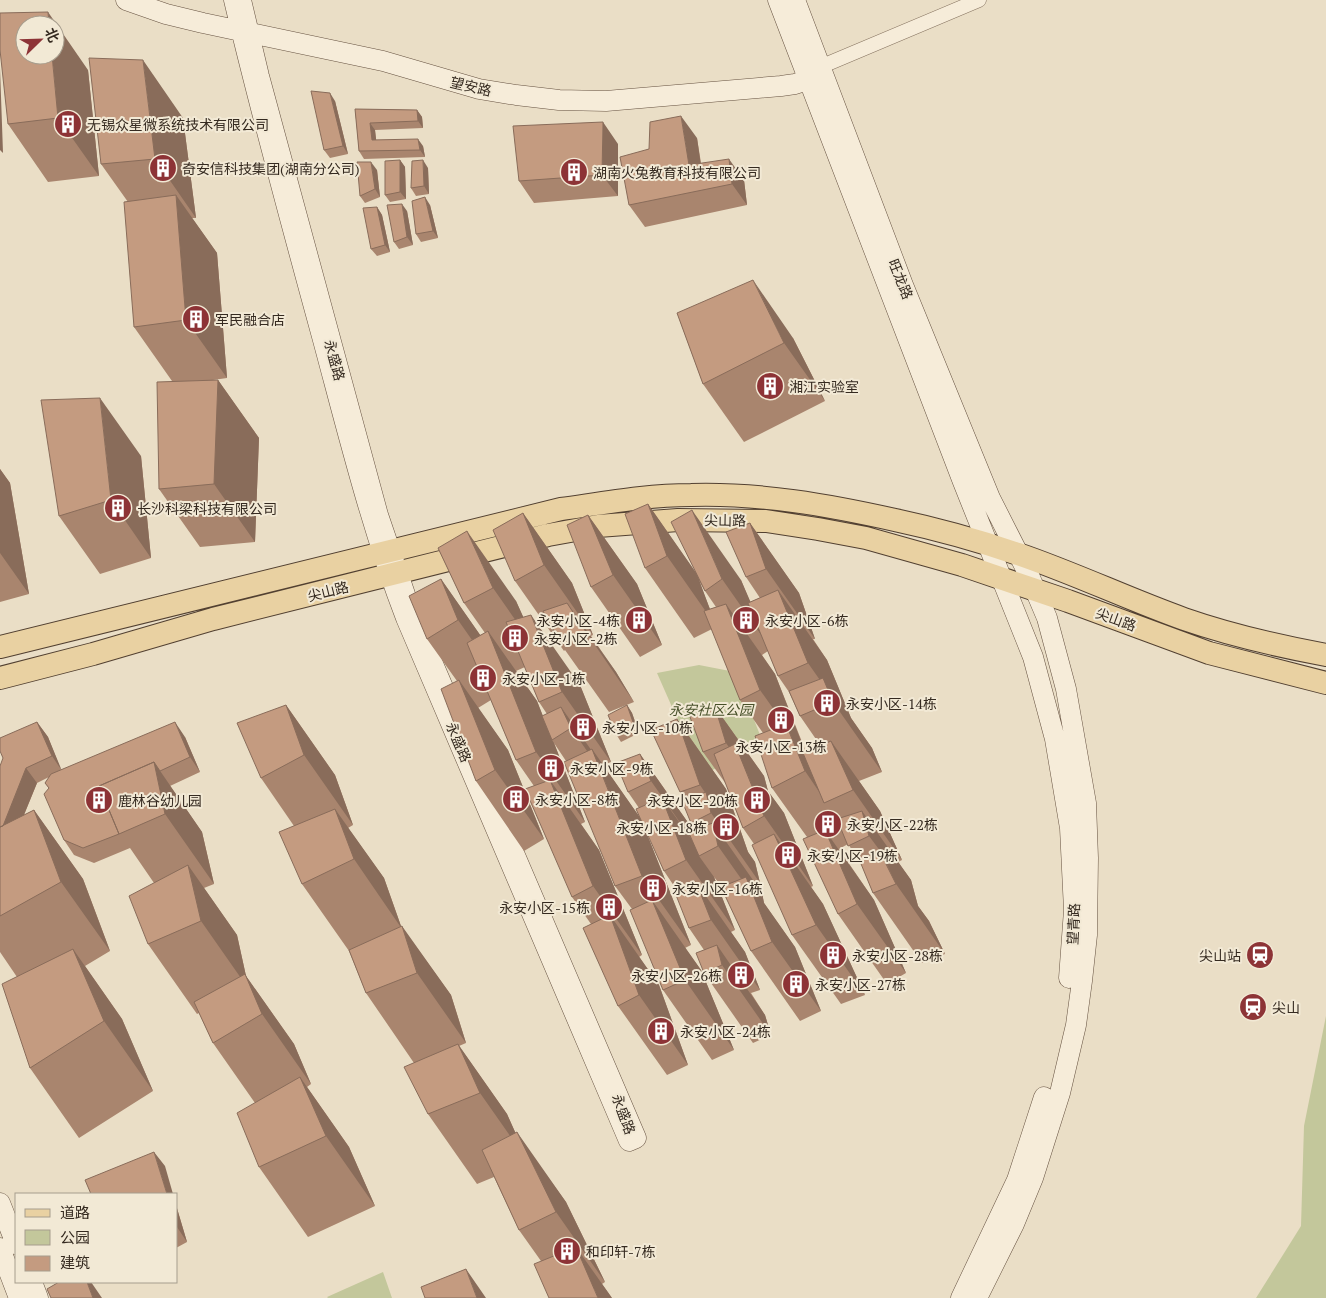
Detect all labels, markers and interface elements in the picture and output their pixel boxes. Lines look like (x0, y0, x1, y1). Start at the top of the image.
north arrow (15, 15, 65, 65)
text: 北 (41, 25, 64, 45)
street label: 望安路 (448, 72, 494, 100)
building icon: 无锡众星微系统技术有限公司 (53, 109, 83, 139)
place label: 无锡众星微系统技术有限公司 (87, 115, 269, 134)
building icon: 奇安信科技集团(湖南分公司) (148, 153, 178, 183)
building icon: 湖南火兔教育科技有限公司 (559, 157, 589, 187)
place label: 奇安信科技集团(湖南分公司) (182, 159, 360, 178)
place label: 湖南火兔教育科技有限公司 (593, 163, 761, 182)
street label: 旺龙路 (884, 256, 918, 302)
building icon: 军民融合店 (181, 304, 211, 334)
place label: 军民融合店 (215, 310, 285, 329)
street label: 永盛路 (320, 337, 350, 383)
building icon: 湘江实验室 (755, 371, 785, 401)
place label: 湘江实验室 (789, 377, 859, 396)
building icon: 长沙科梁科技有限公司 (103, 493, 133, 523)
place label: 长沙科梁科技有限公司 (137, 499, 277, 518)
street label: 尖山路 (704, 510, 746, 530)
street label: 尖山路 (305, 577, 351, 605)
street label: 尖山路 (1093, 603, 1139, 635)
building icon: 永安小区-4栋 (624, 605, 654, 635)
building icon: 永安小区-6栋 (731, 605, 761, 635)
place label: 永安小区-4栋 (537, 611, 620, 630)
place label: 永安小区-6栋 (765, 611, 848, 630)
building icon: 永安小区-2栋 (500, 623, 530, 653)
place label: 永安小区-2栋 (534, 629, 617, 648)
building icon: 永安小区-1栋 (468, 663, 498, 693)
place label: 永安小区-1栋 (502, 669, 585, 688)
building icon: 永安小区-14栋 (812, 688, 842, 718)
place label: 永安小区-14栋 (846, 694, 937, 713)
park label: 永安社区公园 (669, 700, 755, 719)
building icon: 永安小区-13栋 (766, 705, 796, 735)
building icon: 永安小区-10栋 (568, 712, 598, 742)
place label: 永安小区-10栋 (602, 718, 693, 737)
street label: 永盛路 (442, 719, 476, 765)
place label: 永安小区-13栋 (736, 737, 826, 756)
building icon: 永安小区-9栋 (536, 753, 566, 783)
place label: 永安小区-9栋 (570, 759, 653, 778)
building icon: 永安小区-8栋 (501, 784, 531, 814)
building icon: 鹿林谷幼儿园 (84, 785, 114, 815)
building icon: 永安小区-20栋 (742, 785, 772, 815)
place label: 永安小区-8栋 (535, 790, 618, 809)
place label: 鹿林谷幼儿园 (118, 791, 202, 810)
place label: 永安小区-20栋 (647, 791, 738, 810)
building icon: 永安小区-22栋 (813, 809, 843, 839)
building icon: 永安小区-18栋 (711, 812, 741, 842)
place label: 永安小区-22栋 (847, 815, 938, 834)
place label: 永安小区-18栋 (616, 818, 707, 837)
building icon: 永安小区-19栋 (773, 840, 803, 870)
place label: 永安小区-19栋 (807, 846, 898, 865)
building icon: 永安小区-16栋 (638, 873, 668, 903)
place label: 永安小区-16栋 (672, 879, 763, 898)
building icon: 永安小区-15栋 (594, 892, 624, 922)
place label: 永安小区-15栋 (499, 898, 590, 917)
street label: 望青路 (1062, 903, 1084, 945)
building icon: 永安小区-28栋 (818, 940, 848, 970)
station icon: 尖山站 (1245, 940, 1275, 970)
place label: 永安小区-28栋 (852, 946, 943, 965)
place label: 尖山站 (1199, 946, 1241, 965)
building icon: 永安小区-26栋 (726, 960, 756, 990)
place label: 永安小区-26栋 (631, 966, 722, 985)
building icon: 永安小区-27栋 (781, 969, 811, 999)
place label: 永安小区-27栋 (815, 975, 906, 994)
station icon: 尖山 (1238, 992, 1268, 1022)
place label: 尖山 (1272, 998, 1300, 1017)
building icon: 永安小区-24栋 (646, 1016, 676, 1046)
place label: 永安小区-24栋 (680, 1022, 771, 1041)
street label: 永盛路 (608, 1091, 640, 1137)
legend (15, 1193, 178, 1283)
text: 道路 (60, 1202, 90, 1222)
text: 公园 (60, 1227, 90, 1247)
building icon: 和印轩-7栋 (552, 1236, 582, 1266)
place label: 和印轩-7栋 (586, 1242, 655, 1261)
text: 建筑 (60, 1252, 90, 1272)

